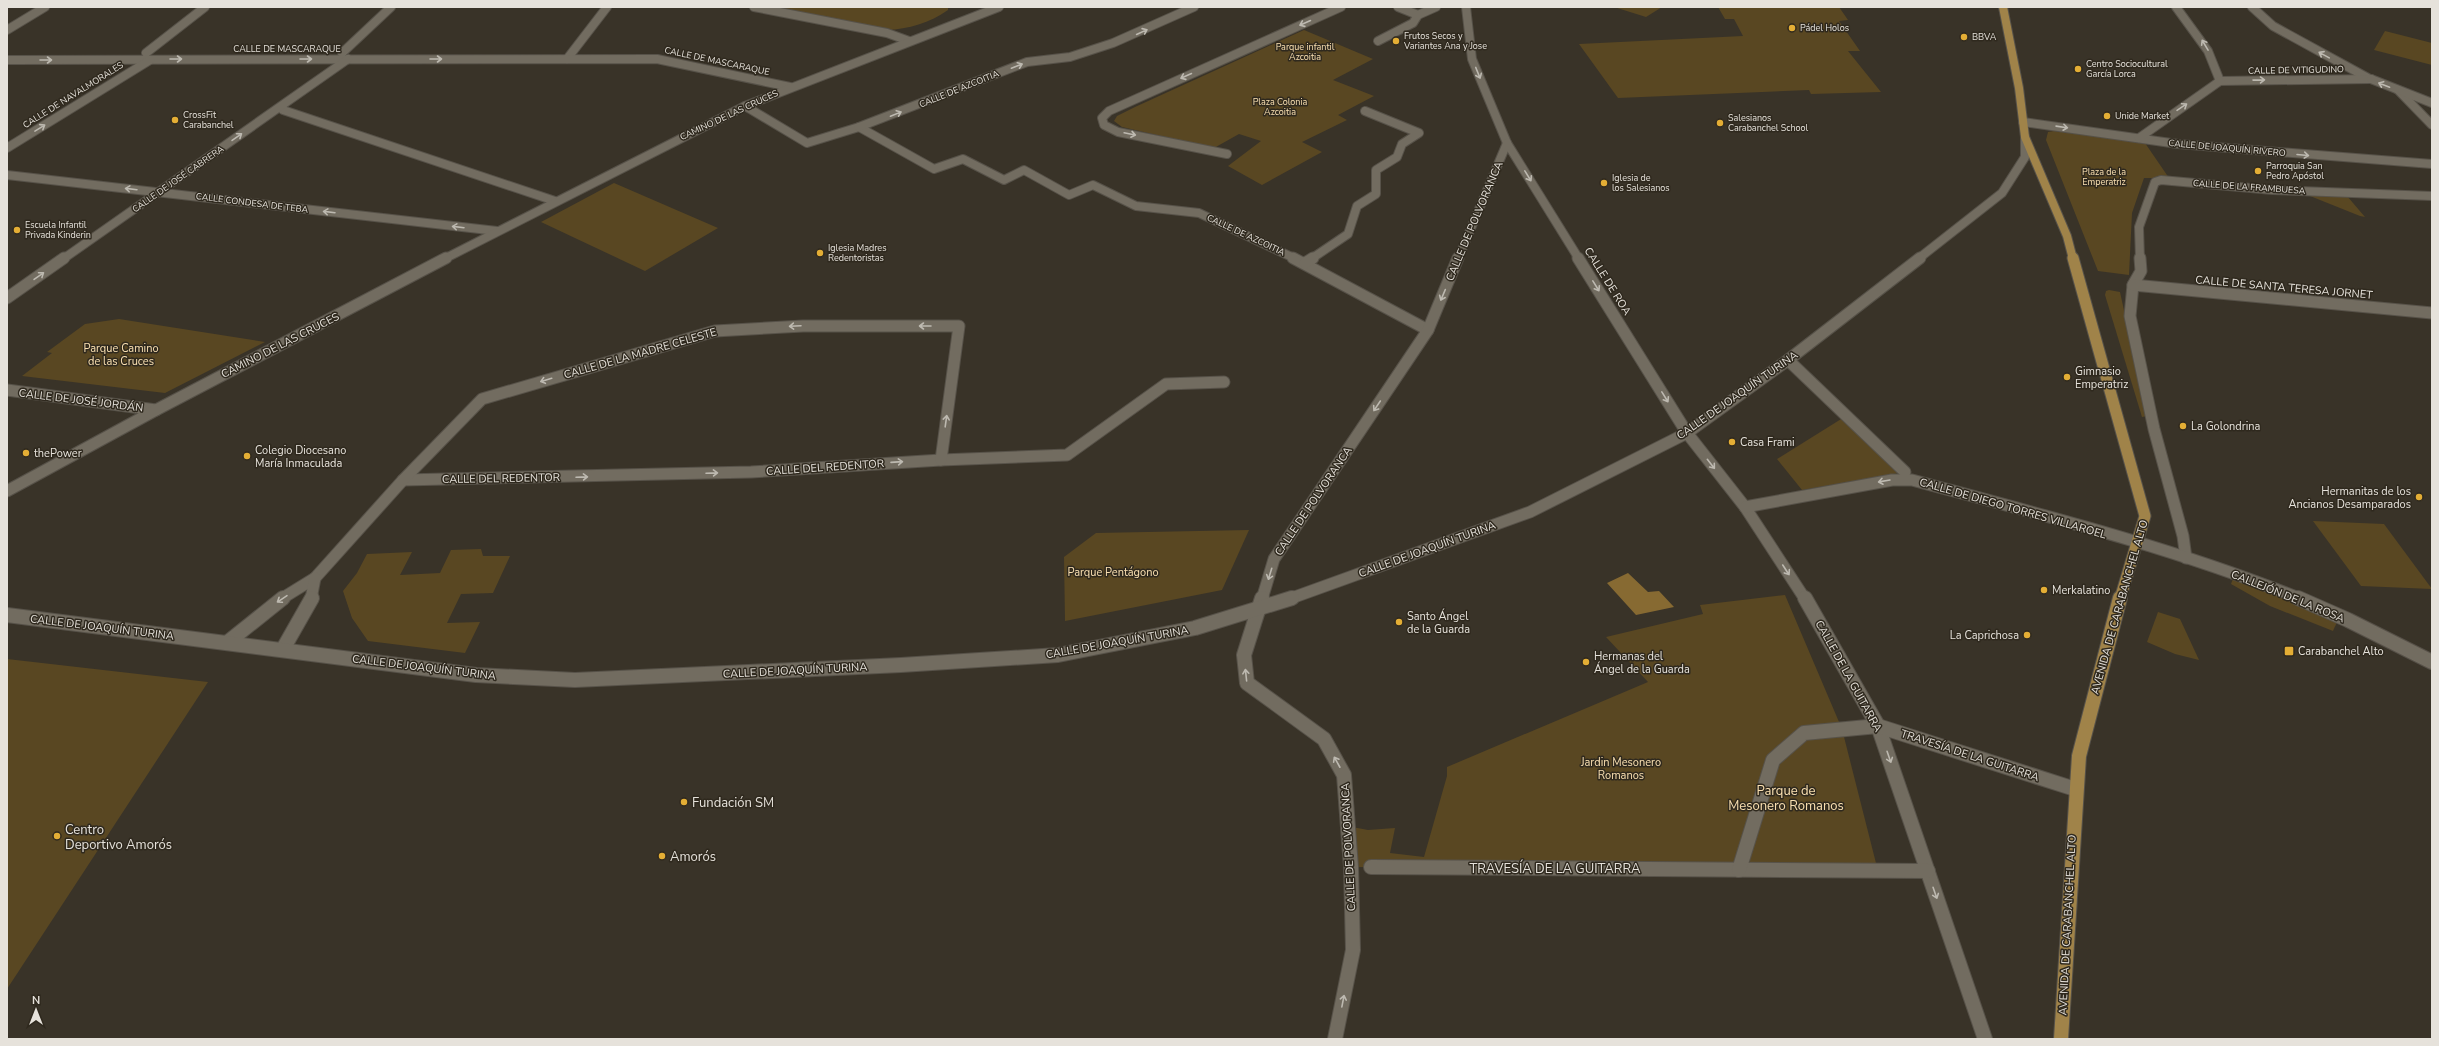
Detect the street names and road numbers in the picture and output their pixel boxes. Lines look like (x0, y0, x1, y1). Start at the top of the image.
street label: CALLE DE MASCARAQUE (233, 43, 341, 55)
street label: CALLE DE MASCARAQUE (663, 44, 771, 78)
street label: CALLE DE NAVALMORALES (20, 59, 126, 131)
street label: CALLE DE VITIGUDINO (2248, 63, 2344, 77)
street label: CALLE DE AZCOITIA (917, 67, 1001, 110)
street label: CAMINO DE LAS CRUCES (678, 87, 780, 143)
street label: CALLE DE JOAQUÍN RIVERO (2168, 136, 2286, 159)
street label: CALLE DE JOSÉ CABRERA (129, 142, 227, 215)
street label: CALLE DE POLVORANCA (1442, 159, 1506, 283)
street label: CALLE DE LA FRAMBUESA (2192, 177, 2306, 197)
street label: CALLE CONDESA DE TEBA (195, 190, 309, 216)
street label: CALLE DE AZCOITIA (1205, 212, 1287, 259)
street label: CALLE DE ROA (1581, 244, 1634, 318)
street label: CALLE DE SANTA TERESA JORNET (2195, 272, 2374, 303)
street label: CAMINO DE LAS CRUCES (219, 309, 342, 382)
street label: CALLE DE LA MADRE CELESTE (562, 324, 718, 383)
street label: CALLE DE JOAQUÍN TURINA (1673, 347, 1801, 443)
street label: CALLE DE JOSÉ JORDÁN (18, 384, 144, 416)
street label: CALLE DE POLVORANCA (1271, 444, 1356, 559)
street label: CALLE DEL REDENTOR (766, 456, 885, 479)
street label: CALLE DEL REDENTOR (442, 470, 561, 487)
street label: CALLE DE DIEGO TORRES VILLAROEL (1918, 475, 2108, 542)
street label: CALLE DE JOAQUÍN TURINA (1356, 517, 1498, 581)
street label: AVENIDA DE CARABANCHEL ALTO (2087, 518, 2152, 696)
street label: CALLEJÓN DE LA ROSA (2229, 566, 2347, 626)
street label: CALLE DE JOAQUÍN TURINA (29, 610, 175, 644)
street label: CALLE DE LA GUITARRA (1812, 618, 1886, 735)
street label: CALLE DE JOAQUÍN TURINA (1044, 622, 1190, 662)
street label: CALLE DE JOAQUÍN TURINA (351, 650, 497, 684)
street label: CALLE DE JOAQUÍN TURINA (722, 658, 868, 682)
street label: TRAVESÍA DE LA GUITARRA (1899, 725, 2041, 785)
street label: CALLE DE POLVORANCA (1338, 782, 1359, 912)
street label: AVENIDA DE CARABANCHEL ALTO (2055, 834, 2080, 1016)
street label: TRAVESÍA DE LA GUITARRA (1469, 859, 1641, 878)

